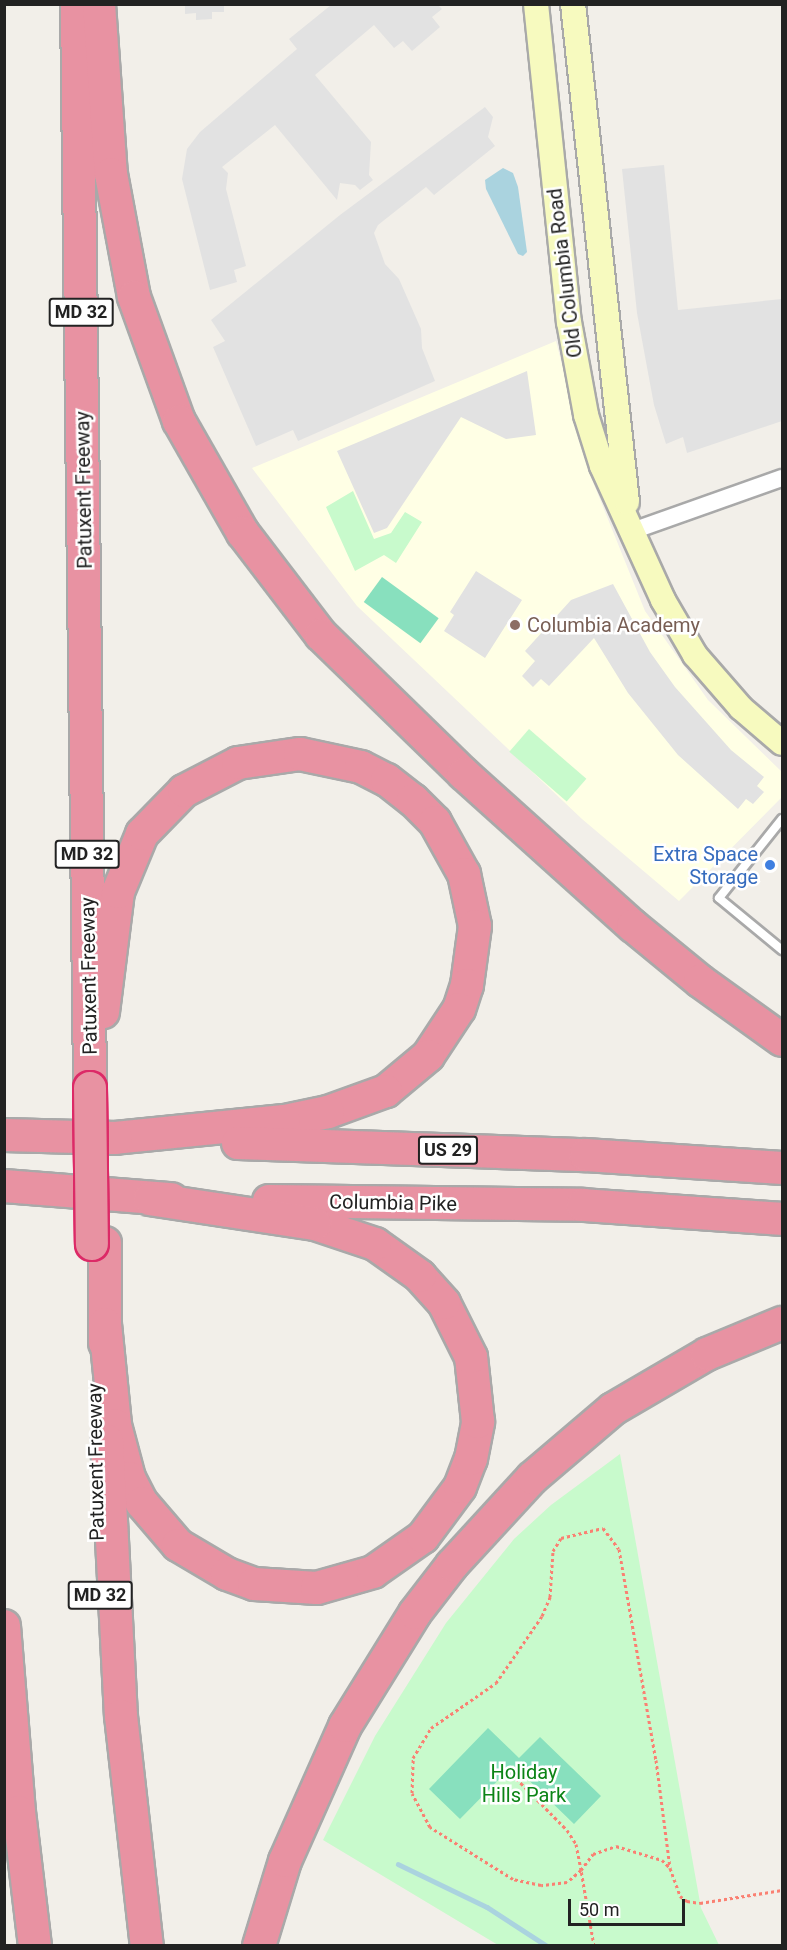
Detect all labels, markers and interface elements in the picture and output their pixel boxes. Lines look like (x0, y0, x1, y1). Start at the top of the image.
street label: Old Columbia Road (543, 187, 587, 359)
road number: MD 32 (48, 297, 114, 327)
street label: Patuxent Freeway (71, 411, 97, 569)
place label: Columbia Academy (527, 613, 700, 637)
marker: Columbia Academy (508, 618, 522, 632)
road number: MD 32 (54, 839, 120, 869)
place label: Extra Space Storage (653, 842, 758, 889)
marker: Extra Space Storage (763, 858, 777, 872)
street label: Patuxent Freeway (76, 897, 102, 1055)
road number: US 29 (416, 1135, 480, 1165)
street label: Columbia Pike (329, 1190, 457, 1216)
street label: Patuxent Freeway (83, 1383, 109, 1541)
road number: MD 32 (67, 1580, 133, 1610)
park label: Holiday Hills Park (482, 1760, 566, 1807)
scale bar (571, 1887, 688, 1925)
text: 50 m (579, 1899, 619, 1920)

